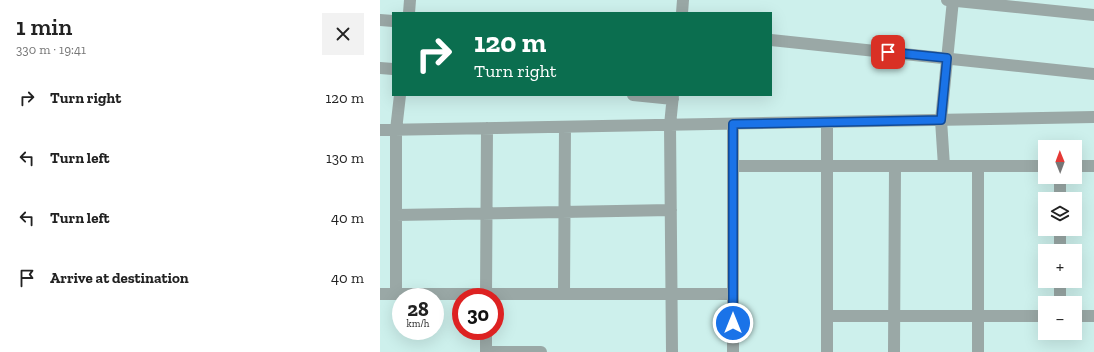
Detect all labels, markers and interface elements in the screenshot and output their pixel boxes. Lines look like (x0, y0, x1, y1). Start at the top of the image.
text: 1 min (16, 12, 72, 41)
button: close (322, 13, 364, 55)
text: 120 m (474, 26, 546, 59)
icon: right (408, 28, 460, 80)
pin (871, 35, 905, 69)
icon: arrive (877, 41, 899, 63)
text: 330 m · 19:41 (16, 42, 86, 57)
text: Turn right (474, 60, 556, 82)
icon: right (16, 87, 38, 109)
text: Turn right (50, 89, 121, 107)
text: 120 m (326, 89, 364, 107)
north arrow (1038, 140, 1082, 184)
map controls (1038, 140, 1082, 340)
icon: left (16, 147, 38, 169)
text: Turn left (50, 149, 110, 167)
text: 130 m (326, 149, 364, 167)
button: layers (1038, 192, 1082, 236)
icon: left (16, 207, 38, 229)
text: Turn left (50, 209, 110, 227)
text: 40 m (331, 209, 364, 227)
button: + (1038, 244, 1082, 288)
icon: arrive (16, 267, 38, 289)
text: Arrive at destination (50, 269, 189, 287)
text: 40 m (331, 269, 364, 287)
speed limit sign: 30 (452, 288, 504, 340)
button: − (1038, 296, 1082, 340)
text: 28 (407, 297, 429, 321)
position arrow (712, 302, 754, 344)
text: km/h (407, 318, 429, 330)

